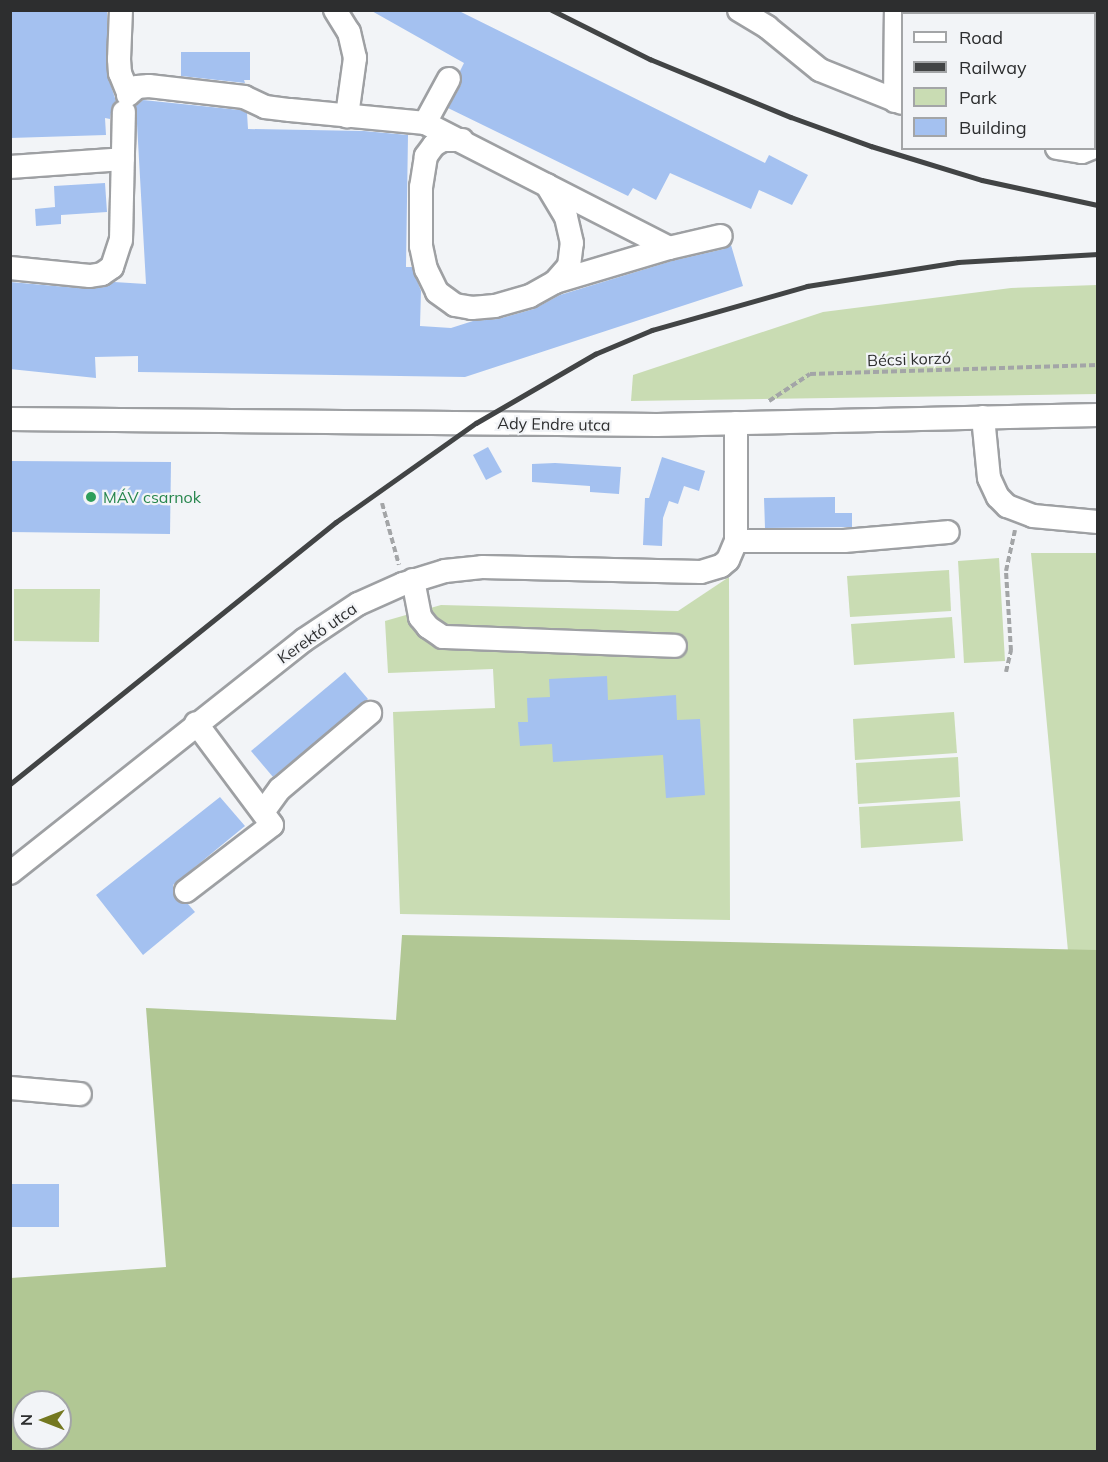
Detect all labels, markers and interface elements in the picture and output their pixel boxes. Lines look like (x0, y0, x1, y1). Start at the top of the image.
legend (901, 12, 1096, 150)
text: Road (959, 26, 1003, 49)
text: Railway (959, 56, 1027, 79)
text: Park (959, 86, 997, 109)
text: Building (959, 116, 1027, 139)
street label: Bécsi korzó (867, 348, 951, 370)
street label: Ady Endre utca (497, 413, 611, 435)
place label: MÁV csarnok (103, 487, 201, 507)
marker: MÁV csarnok (84, 490, 98, 504)
street label: Kerektó utca (274, 599, 360, 667)
north arrow (12, 1390, 72, 1450)
text: N (16, 1414, 36, 1426)

